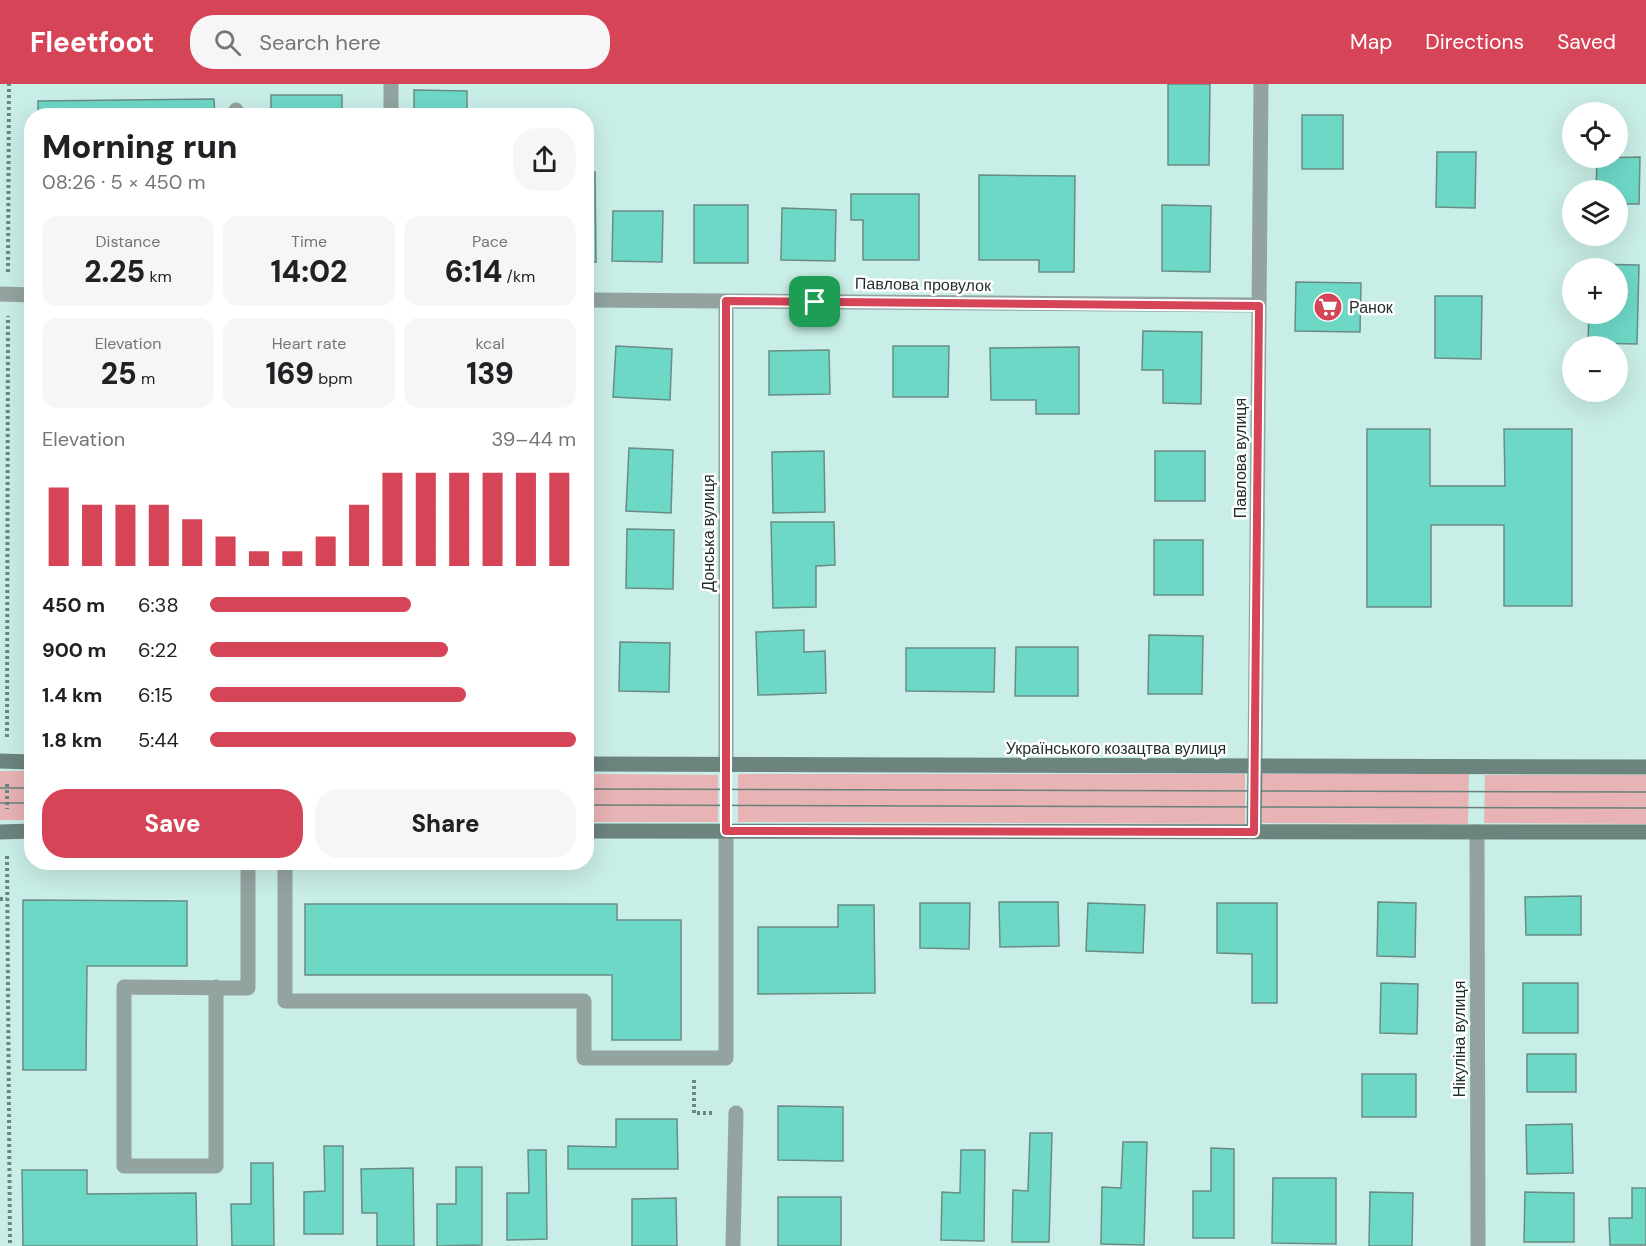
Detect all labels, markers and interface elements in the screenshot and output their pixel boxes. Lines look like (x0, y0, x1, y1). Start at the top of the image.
search box (190, 15, 610, 69)
text: Fleetfoot (30, 24, 154, 61)
icon: search (211, 26, 244, 59)
text: Search here (259, 28, 381, 57)
text: Map (1350, 28, 1392, 56)
text: Directions (1425, 28, 1524, 56)
text: Saved (1557, 28, 1616, 56)
map controls (1562, 102, 1628, 402)
button: locate (1562, 102, 1628, 168)
text: Morning run (42, 125, 237, 168)
button: share (513, 128, 576, 191)
text: 08:26 · 5 × 450 m (42, 169, 206, 195)
button: layers (1562, 180, 1628, 246)
text: Distance (96, 231, 160, 252)
text: Time (291, 231, 327, 252)
text: Pace (472, 231, 508, 252)
text: 2.25 (84, 252, 145, 291)
text: 14:02 (271, 252, 347, 291)
text: 6:14 (445, 252, 502, 291)
button: + (1562, 258, 1628, 324)
text: km (145, 266, 172, 287)
text: /km (502, 266, 535, 287)
street label: Павлова провулок (855, 273, 992, 296)
pin (789, 276, 840, 327)
icon: arrive (798, 285, 831, 318)
supermarket icon: Ранок (1312, 291, 1344, 323)
place label: Ранок (1349, 297, 1394, 318)
text: Elevation (95, 333, 161, 354)
text: Heart rate (272, 333, 346, 354)
text: kcal (476, 333, 504, 354)
button: − (1562, 336, 1628, 402)
text: 25 (101, 354, 137, 393)
text: 169 (265, 354, 314, 393)
text: 139 (466, 354, 514, 393)
text: m (137, 368, 155, 389)
text: bpm (314, 368, 353, 389)
street label: Павлова вулиця (1230, 398, 1251, 518)
text: Elevation (42, 426, 125, 452)
text: 39–44 m (491, 426, 576, 452)
street label: Донська вулиця (698, 474, 719, 592)
text: 450 m (42, 592, 105, 618)
text: 6:38 (138, 592, 179, 618)
text: 900 m (42, 637, 106, 663)
text: 6:22 (138, 637, 178, 663)
text: 1.4 km (42, 682, 102, 708)
text: 6:15 (138, 682, 173, 708)
text: 1.8 km (42, 727, 102, 753)
text: 5:44 (138, 727, 179, 753)
street label: Українського козацтва вулиця (1006, 738, 1226, 759)
button: Save (42, 789, 303, 858)
button: Share (315, 789, 576, 858)
street label: Нікуліна вулиця (1449, 981, 1470, 1097)

